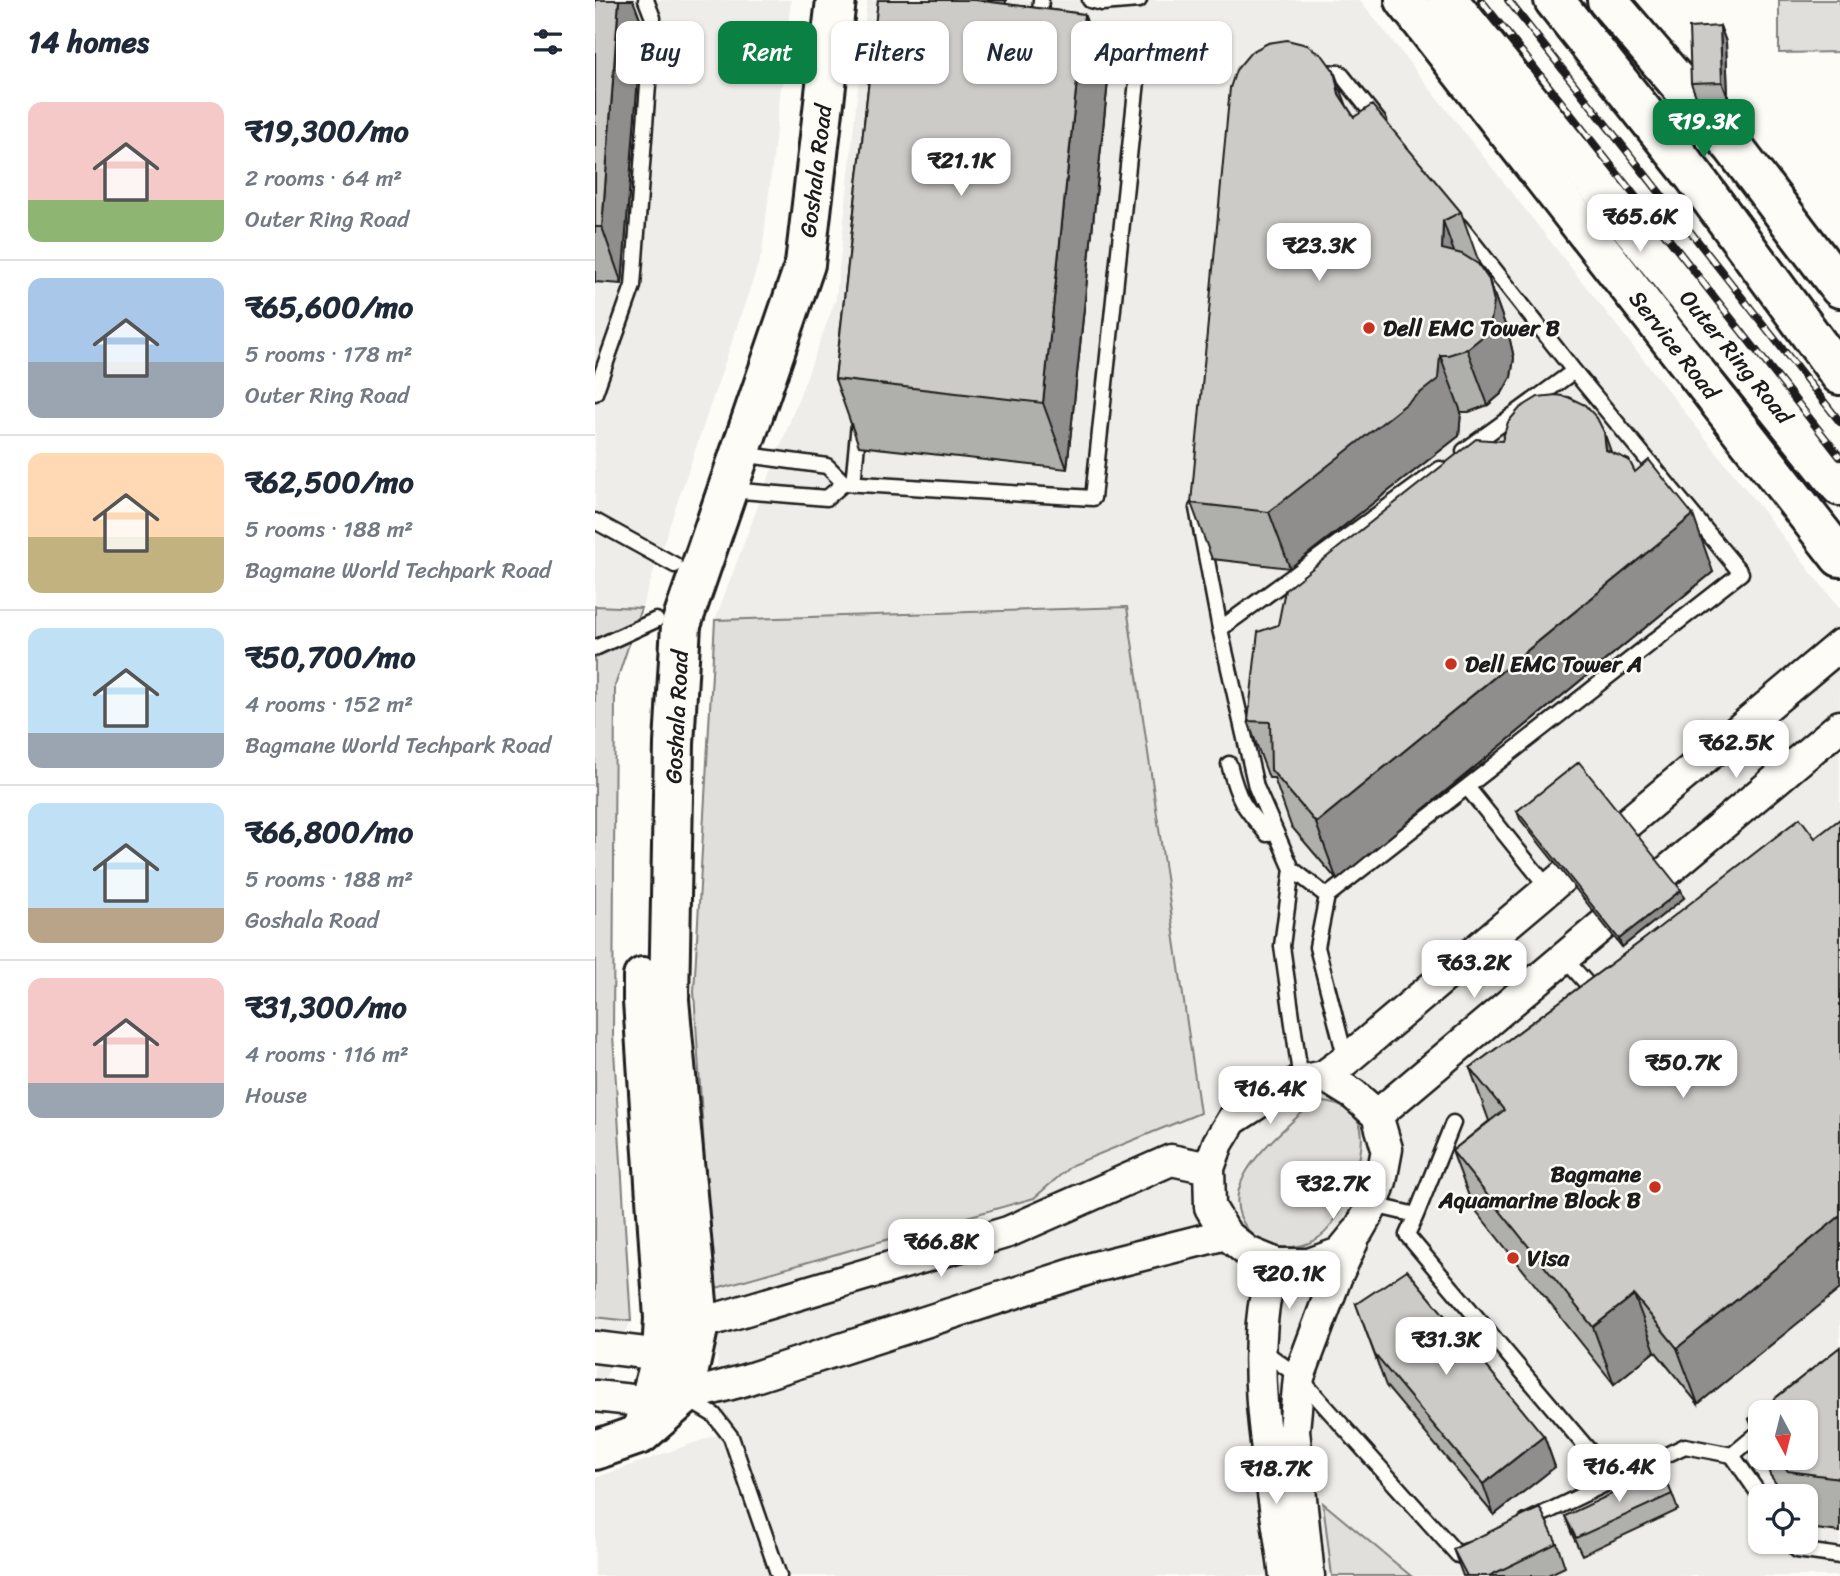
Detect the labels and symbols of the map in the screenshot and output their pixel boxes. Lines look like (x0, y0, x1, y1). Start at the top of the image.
street label: Goshala Road (788, 100, 845, 240)
pin: ₹19.3K (1647, 100, 1761, 159)
pin: ₹21.1K (904, 138, 1018, 198)
pin: ₹65.6K (1583, 194, 1697, 254)
pin: ₹23.3K (1262, 224, 1376, 283)
street label: Outer Ring Road (1668, 280, 1805, 435)
street label: Service Road (1618, 281, 1732, 411)
place label: Dell EMC Tower B (1383, 308, 1560, 349)
marker: Dell EMC Tower B (1361, 320, 1377, 336)
place label: Dell EMC Tower A (1465, 644, 1642, 685)
street label: Goshala Road (653, 647, 701, 785)
marker: Dell EMC Tower A (1443, 656, 1459, 672)
pin: ₹62.5K (1679, 720, 1793, 780)
pin: ₹63.2K (1417, 940, 1531, 1000)
pin: ₹50.7K (1626, 1040, 1740, 1100)
pin: ₹16.4K (1213, 1066, 1327, 1126)
place label: Bagmane Aquamarine Block B (1438, 1154, 1642, 1221)
pin: ₹32.7K (1276, 1162, 1390, 1221)
marker: Bagmane Aquamarine Block B (1647, 1179, 1663, 1195)
pin: ₹66.8K (884, 1220, 998, 1279)
place label: Visa (1527, 1238, 1571, 1279)
marker: Visa (1505, 1250, 1521, 1266)
pin: ₹20.1K (1232, 1252, 1346, 1311)
pin: ₹31.3K (1389, 1318, 1503, 1377)
north arrow (1748, 1400, 1818, 1470)
pin: ₹16.4K (1562, 1444, 1676, 1504)
pin: ₹18.7K (1219, 1446, 1333, 1506)

